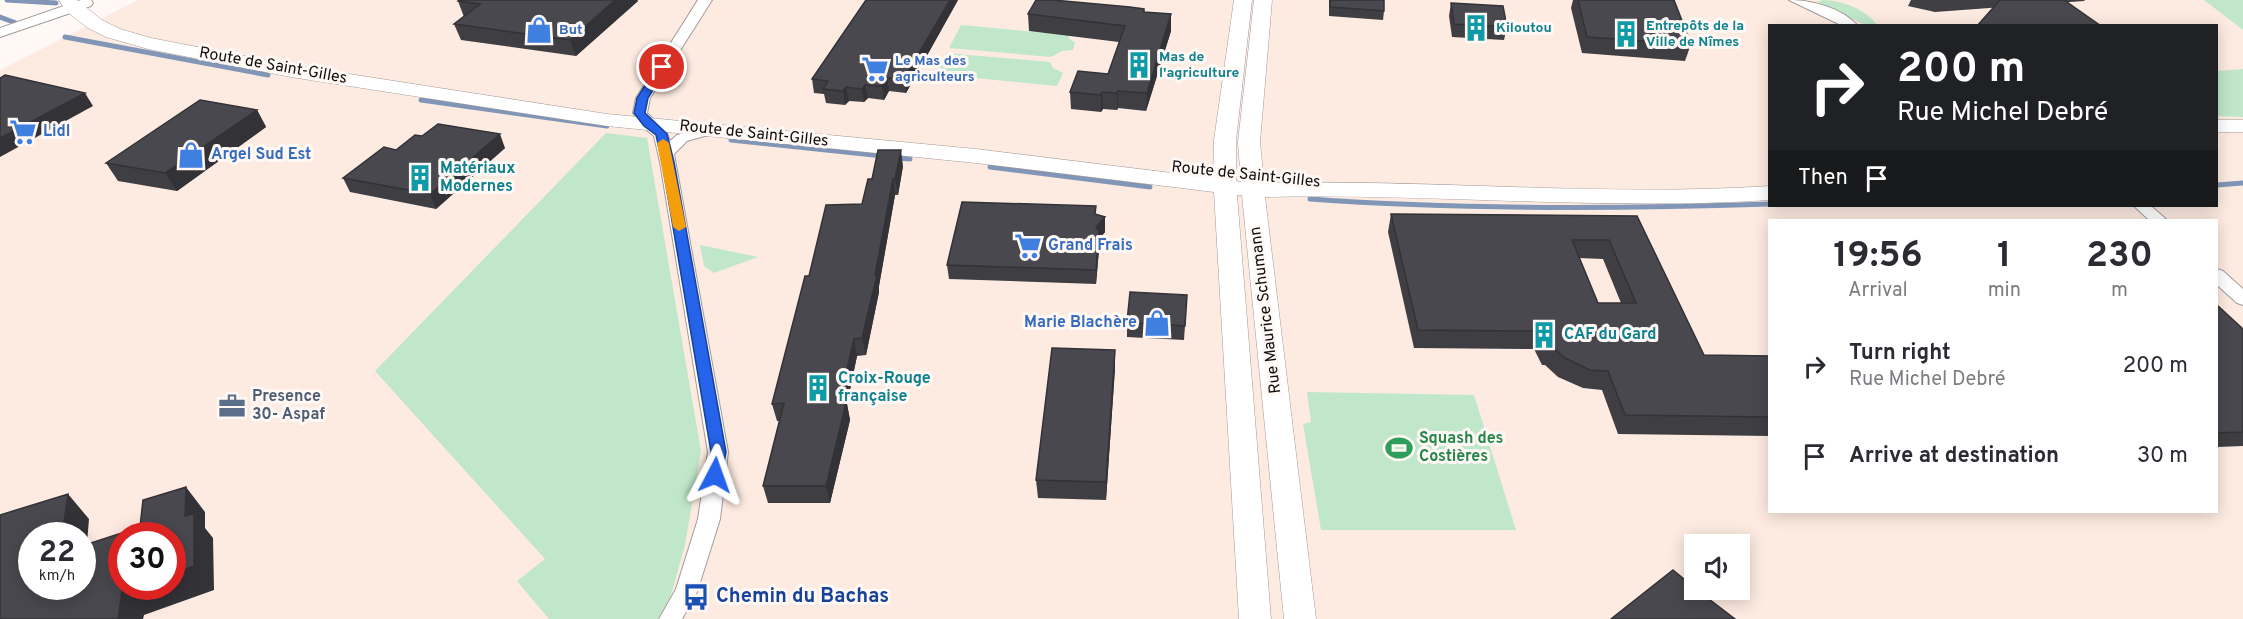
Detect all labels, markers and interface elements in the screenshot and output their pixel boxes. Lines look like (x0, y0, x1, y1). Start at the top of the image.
building icon: Kiloutou (1461, 13, 1491, 43)
shop icon: But (524, 15, 554, 45)
place label: Entrepôts de la Ville de Nîmes (1646, 18, 1744, 51)
building icon: Entrepôts de la Ville de Nîmes (1611, 19, 1641, 49)
place label: Kiloutou (1496, 20, 1552, 37)
place label: But (559, 22, 582, 39)
pin (636, 41, 687, 92)
street label: Route de Saint-Gilles (198, 43, 348, 89)
text: 200 m (1897, 44, 2025, 97)
icon: right (1798, 48, 1876, 126)
place label: Mas de l'agriculture (1159, 49, 1240, 82)
icon: arrive (645, 50, 678, 83)
building icon: Mas de l'agriculture (1124, 50, 1154, 80)
place label: Le Mas des agriculteurs (895, 53, 975, 86)
supermarket icon: Le Mas des agriculteurs (860, 54, 890, 84)
text: Rue Michel Debré (1897, 96, 2108, 130)
street label: Route de Saint-Gilles (678, 116, 830, 152)
supermarket icon: Lidl (8, 117, 38, 147)
place label: Lidl (43, 122, 70, 142)
shop icon: Argel Sud Est (176, 140, 206, 170)
place label: Argel Sud Est (211, 145, 311, 165)
street label: Route de Saint-Gilles (1170, 157, 1322, 193)
place label: Matériaux Modernes (440, 159, 516, 197)
icon: arrive (1860, 162, 1893, 195)
building icon: Matériaux Modernes (405, 163, 435, 193)
text: Then (1798, 165, 1848, 192)
street label: Rue Maurice Schumann (1246, 225, 1286, 395)
supermarket icon: Grand Frais (1013, 231, 1043, 261)
text: 19:56 (1833, 234, 1923, 280)
text: 1 (1997, 234, 2012, 280)
text: 230 (2086, 234, 2153, 280)
place label: Grand Frais (1048, 236, 1133, 256)
text: Arrival (1848, 278, 1908, 304)
text: min (1988, 278, 2021, 304)
text: m (2111, 278, 2128, 304)
shop icon: Marie Blachère (1142, 308, 1172, 338)
place label: Marie Blachère (1024, 313, 1137, 333)
building icon: CAF du Gard (1529, 320, 1559, 350)
place label: CAF du Gard (1564, 325, 1657, 345)
text: Turn right (1849, 340, 1951, 367)
icon: right (1798, 350, 1831, 383)
text: 200 m (2123, 353, 2188, 380)
text: Rue Michel Debré (1849, 367, 2005, 393)
place label: Croix-Rouge française (838, 369, 931, 407)
building icon: Croix-Rouge française (803, 373, 833, 403)
place label: Presence 30- Aspaf (252, 387, 325, 425)
office icon: Presence 30- Aspaf (217, 391, 247, 421)
place label: Squash des Costières (1419, 429, 1504, 467)
sports icon: Squash des Costières (1384, 433, 1414, 463)
icon: arrive (1798, 440, 1831, 473)
position arrow (683, 443, 747, 507)
text: Arrive at destination (1849, 443, 2059, 470)
text: 30 m (2137, 443, 2188, 470)
speed limit sign: 30 (108, 522, 186, 600)
map controls (1684, 534, 1750, 600)
button: sound (1684, 534, 1750, 600)
text: 22 (39, 535, 75, 572)
text: km/h (39, 567, 75, 586)
bus stop icon: Chemin du Bachas (681, 582, 711, 612)
place label: Chemin du Bachas (716, 584, 889, 610)

